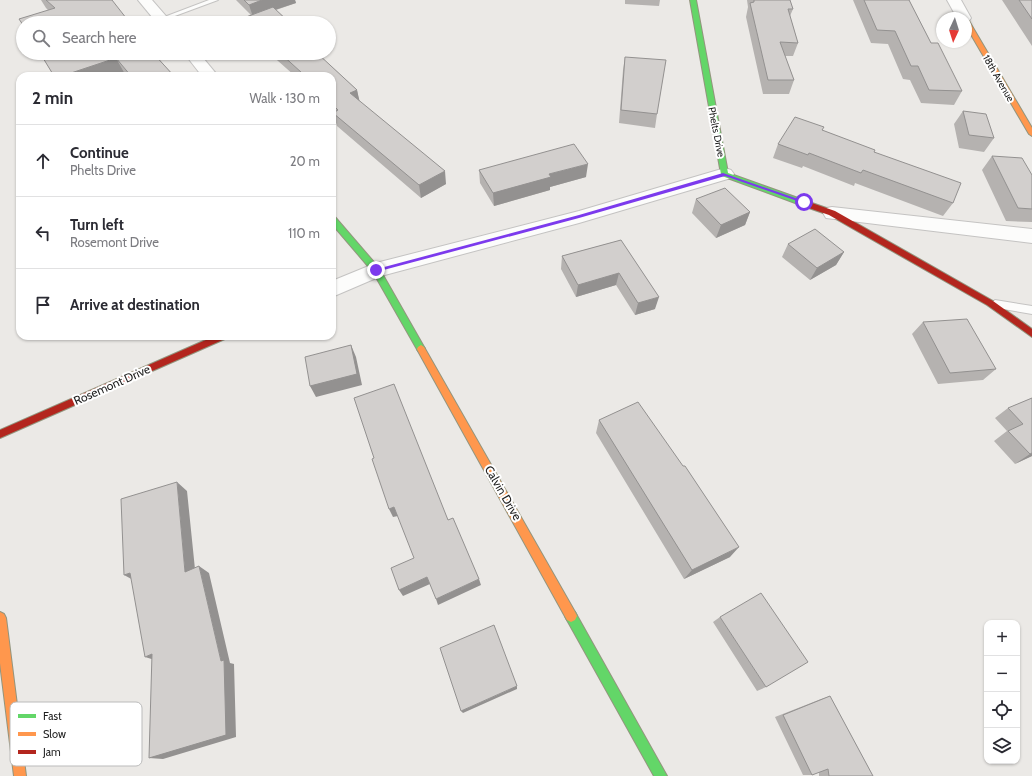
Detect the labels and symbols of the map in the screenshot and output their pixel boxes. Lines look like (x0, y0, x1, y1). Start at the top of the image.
north arrow (936, 12, 972, 48)
street label: 18th Avenue (980, 52, 1017, 104)
street label: Phelts Drive (705, 106, 728, 158)
route start (795, 193, 813, 211)
route end (367, 261, 385, 279)
street label: Rosemont Drive (71, 361, 152, 408)
street label: Calvin Drive (482, 463, 525, 523)
legend (10, 702, 142, 766)
text: Fast (43, 709, 62, 723)
text: Slow (43, 727, 66, 741)
text: Jam (42, 745, 61, 759)

